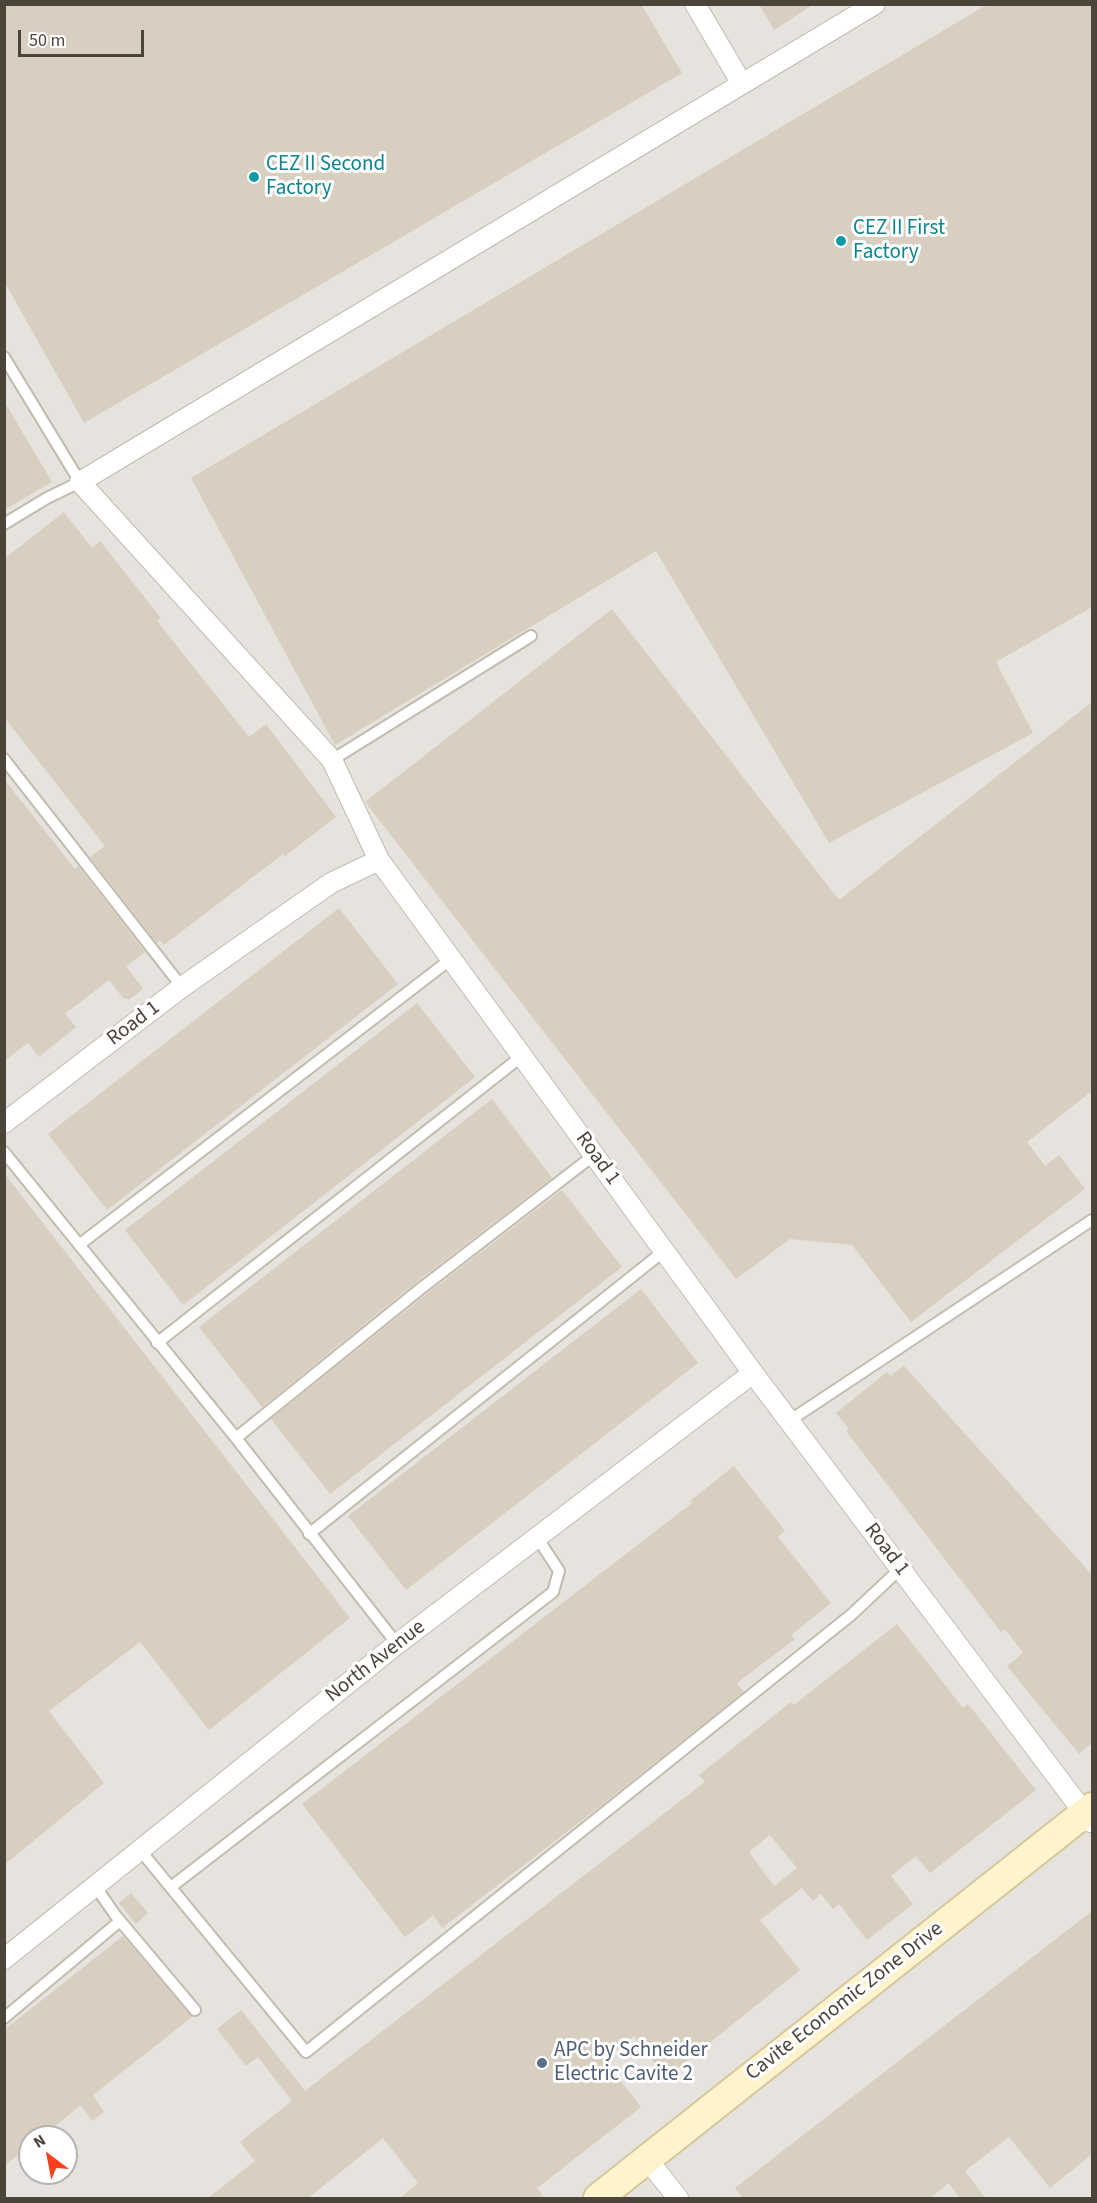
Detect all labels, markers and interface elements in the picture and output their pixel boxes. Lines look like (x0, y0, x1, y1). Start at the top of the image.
scale bar (21, 18, 147, 56)
text: 50 m (29, 28, 65, 53)
place label: CEZ II Second Factory (266, 152, 385, 202)
marker: CEZ II Second Factory (247, 170, 261, 184)
place label: CEZ II First Factory (853, 216, 945, 266)
marker: CEZ II First Factory (834, 234, 848, 248)
street label: Road 1 (103, 996, 165, 1052)
street label: Road 1 (569, 1127, 625, 1191)
street label: Road 1 (858, 1519, 914, 1581)
street label: North Avenue (321, 1615, 431, 1709)
street label: Cavite Economic Zone Drive (741, 1917, 949, 2087)
place label: APC by Schneider Electric Cavite 2 (554, 2038, 708, 2088)
marker: APC by Schneider Electric Cavite 2 (535, 2056, 549, 2070)
north arrow (18, 2125, 78, 2185)
text: N (29, 2129, 50, 2154)

